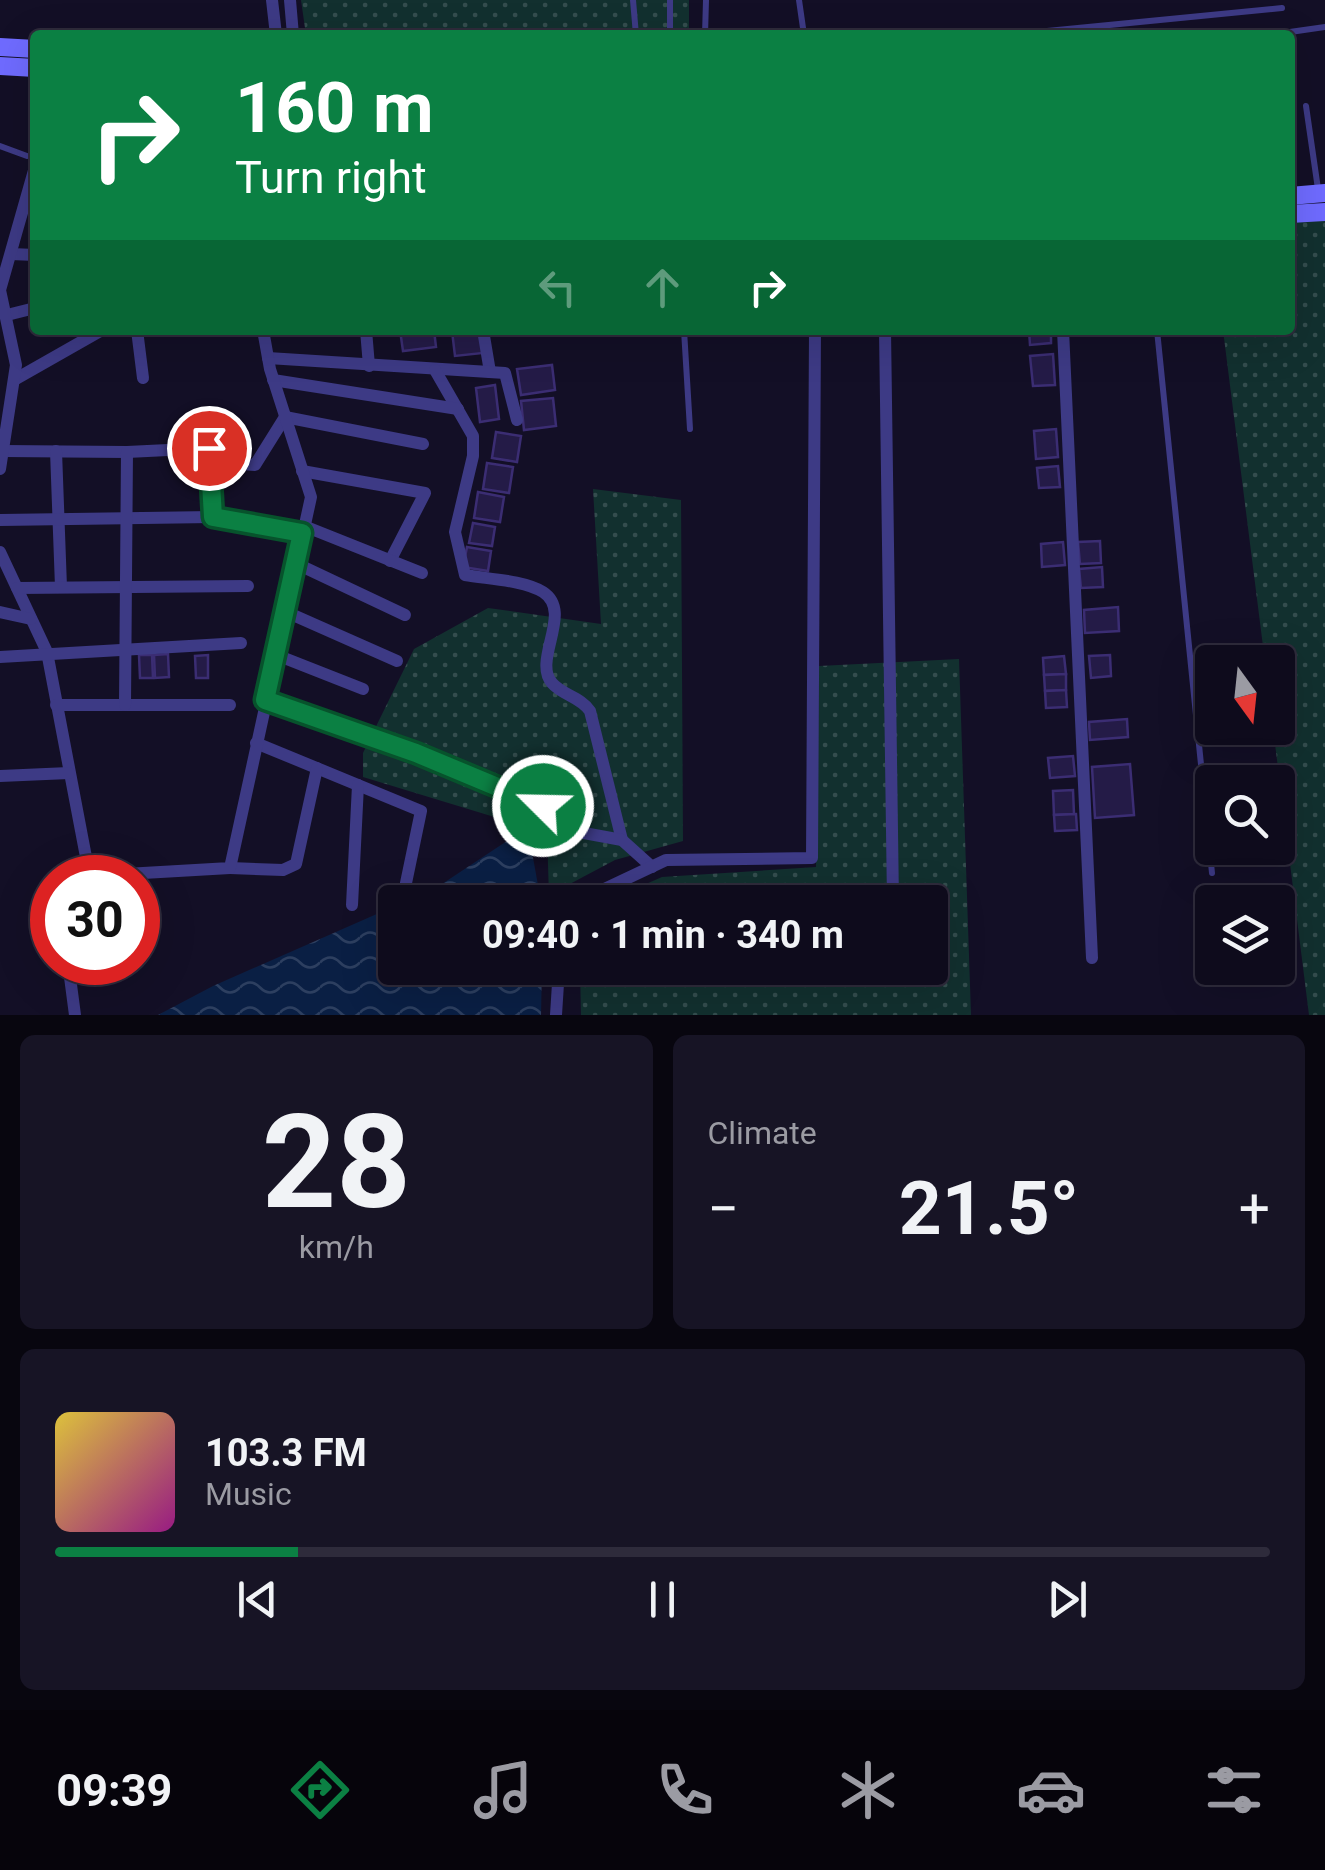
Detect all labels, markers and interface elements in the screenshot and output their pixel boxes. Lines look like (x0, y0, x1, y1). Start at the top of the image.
text: 160 m (235, 67, 434, 149)
icon: right (70, 70, 200, 200)
text: Turn right (235, 151, 427, 204)
icon: left (530, 260, 585, 315)
icon: ahead (635, 260, 690, 315)
icon: right (740, 260, 795, 315)
pin (167, 406, 252, 491)
icon: arrive (182, 421, 237, 476)
north arrow (1195, 645, 1295, 745)
map controls (1195, 645, 1295, 985)
position arrow (491, 754, 595, 858)
button: search (1195, 765, 1295, 865)
speed limit sign: 30 (30, 855, 160, 985)
button: layers (1195, 885, 1295, 985)
text: 09:40 · 1 min · 340 m (482, 913, 844, 957)
text: 28 (262, 1086, 411, 1239)
text: Climate (708, 1114, 817, 1152)
text: 21.5° (899, 1164, 1079, 1252)
text: − (708, 1177, 739, 1241)
text: + (1239, 1177, 1270, 1241)
text: km/h (299, 1228, 374, 1266)
text: 103.3 FM (205, 1431, 367, 1475)
text: Music (205, 1475, 292, 1513)
icon: previous (230, 1572, 285, 1627)
icon: pause (635, 1572, 690, 1627)
icon: next (1040, 1572, 1095, 1627)
icon: directions (285, 1755, 355, 1825)
icon: music (468, 1755, 538, 1825)
icon: phone (650, 1755, 720, 1825)
icon: climate (833, 1755, 903, 1825)
icon: car (1016, 1755, 1086, 1825)
icon: filters (1199, 1755, 1269, 1825)
text: 09:39 (56, 1764, 172, 1817)

